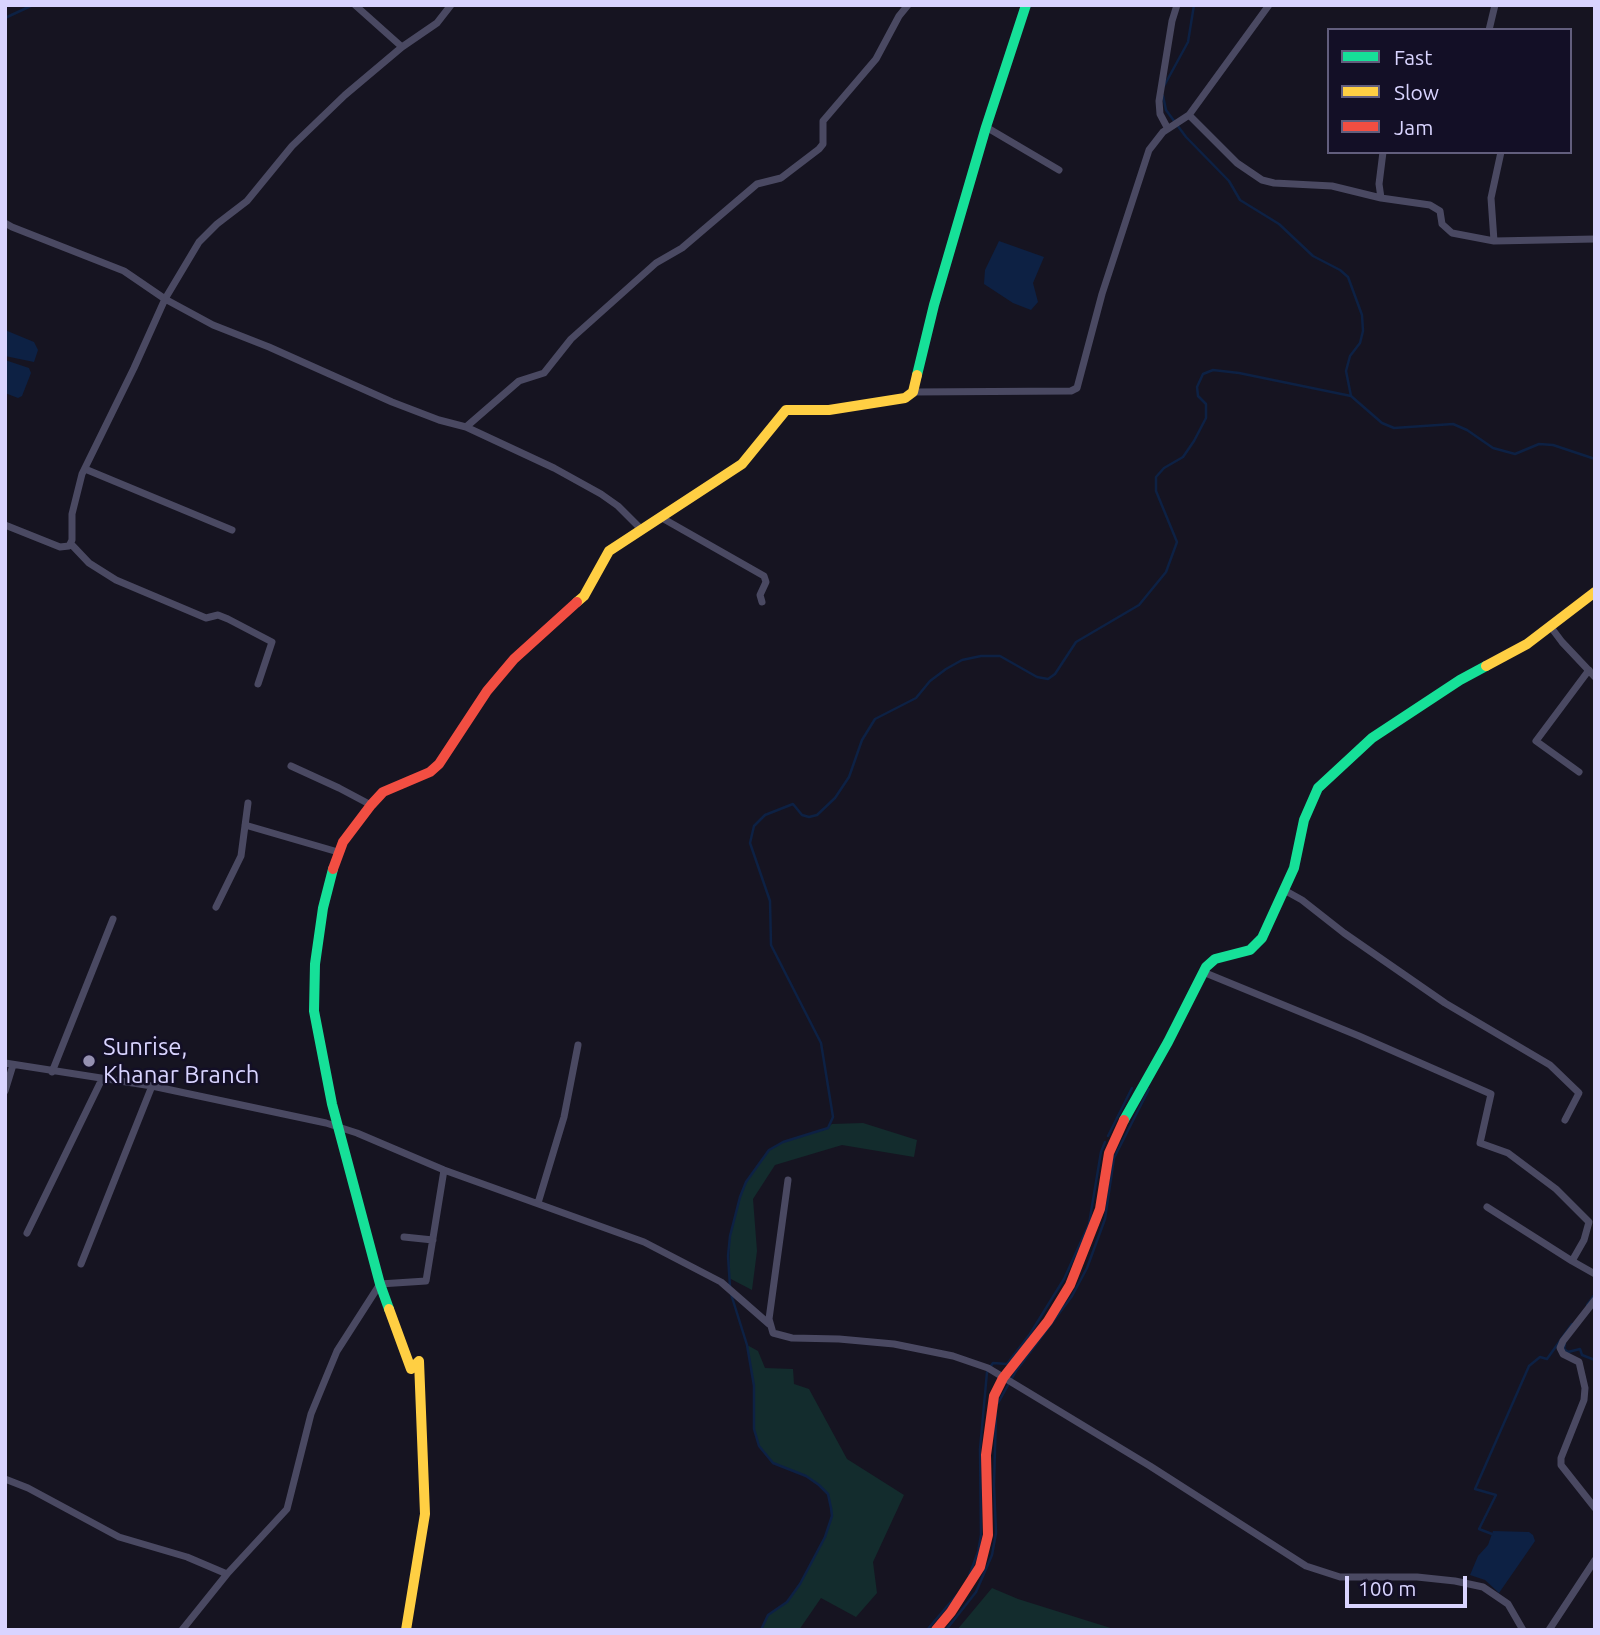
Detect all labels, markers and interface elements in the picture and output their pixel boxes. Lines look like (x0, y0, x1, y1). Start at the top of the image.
legend (1327, 28, 1572, 154)
text: Fast (1394, 45, 1432, 69)
text: Slow (1394, 80, 1439, 104)
text: Jam (1394, 115, 1433, 139)
place label: Sunrise, Khanar Branch (103, 1033, 260, 1089)
marker: Sunrise, Khanar Branch (81, 1053, 97, 1069)
scale bar (1348, 1562, 1470, 1606)
text: 100 m (1358, 1576, 1416, 1600)

